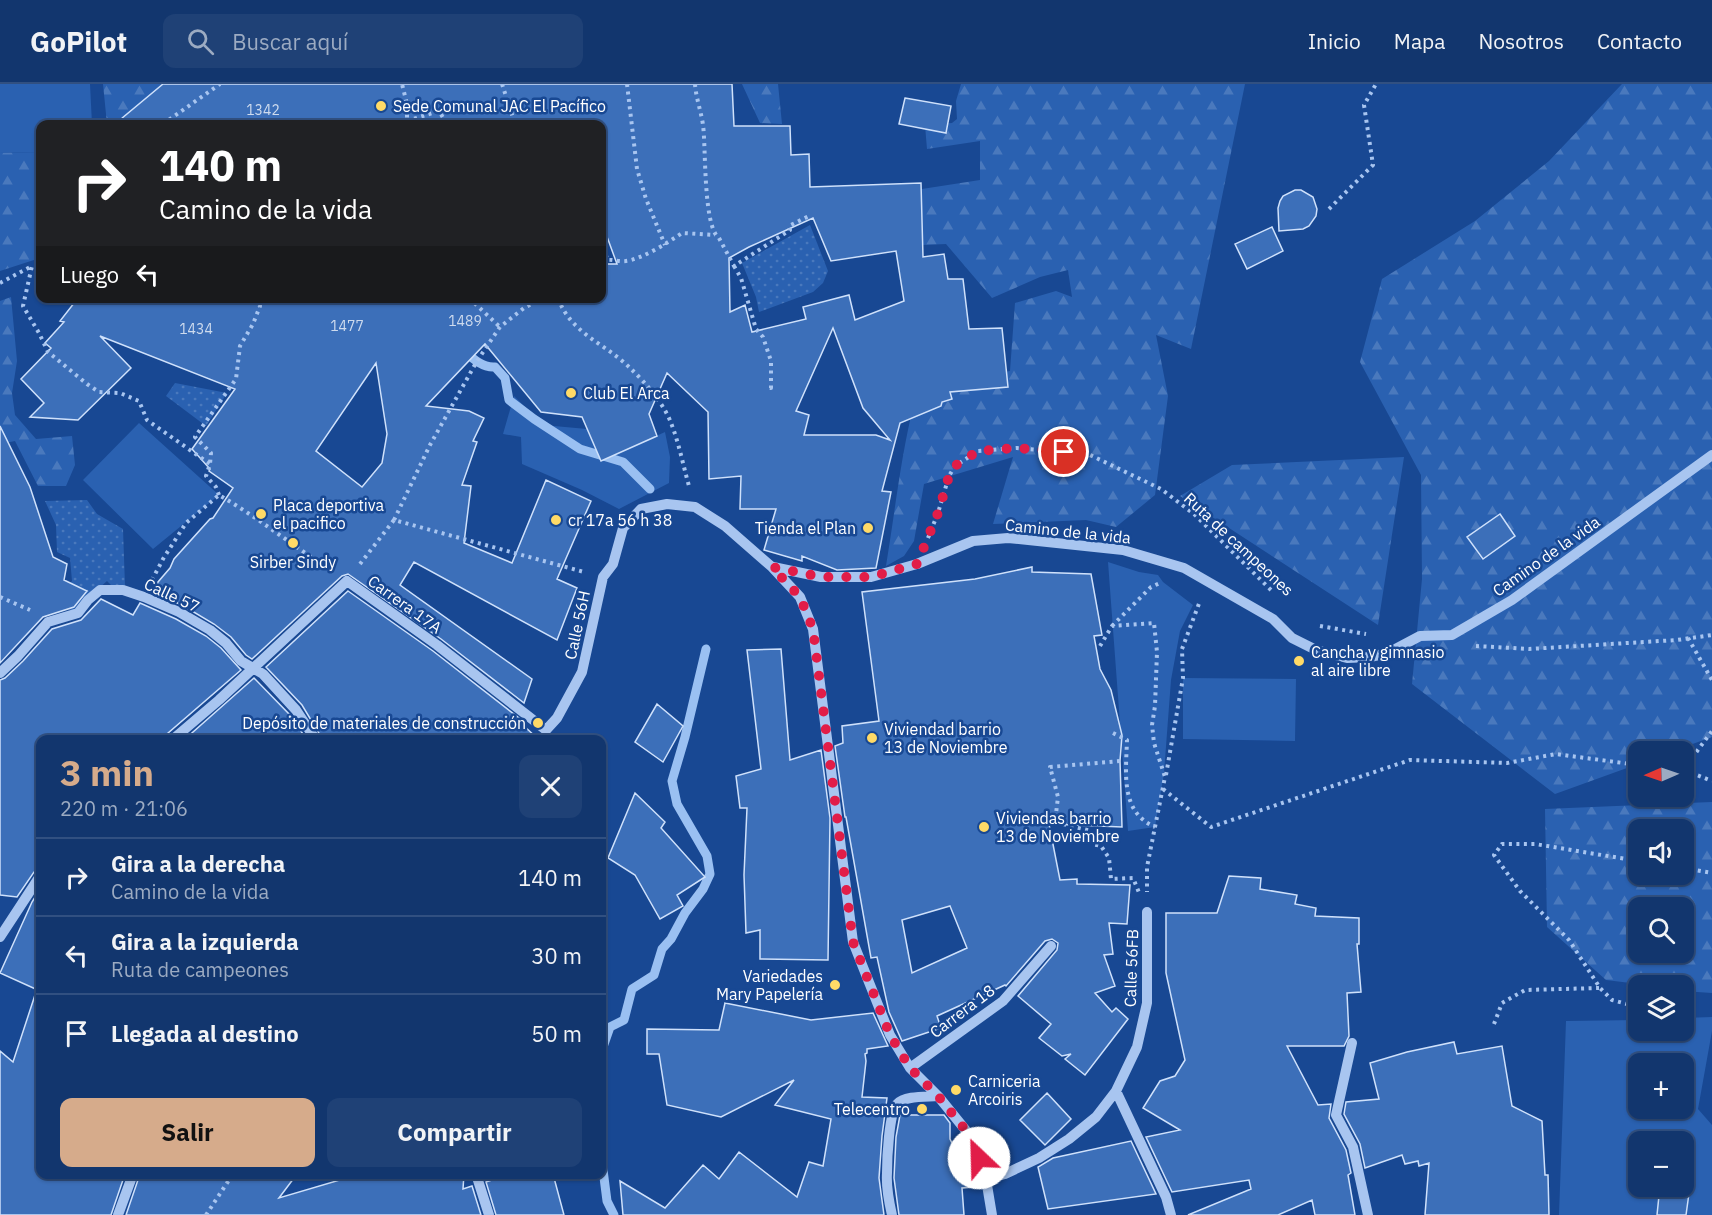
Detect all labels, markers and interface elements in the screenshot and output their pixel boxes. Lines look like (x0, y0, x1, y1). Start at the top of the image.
search box (163, 14, 583, 68)
text: GoPilot (30, 23, 127, 60)
icon: search (184, 25, 217, 58)
text: Buscar aquí (232, 27, 348, 56)
text: Inicio (1308, 27, 1361, 55)
text: Mapa (1394, 27, 1446, 55)
text: Nosotros (1479, 27, 1564, 55)
text: Contacto (1597, 27, 1682, 55)
place label: Sede Comunal JAC El Pacífico (393, 96, 606, 116)
marker: Sede Comunal JAC El Pacífico (374, 99, 388, 113)
house number: 1342 (246, 101, 280, 119)
text: 140 m (159, 138, 282, 193)
icon: right (60, 144, 138, 222)
text: Camino de la vida (159, 191, 372, 226)
icon: left (131, 258, 164, 291)
text: Luego (60, 260, 119, 289)
house number: 1489 (448, 312, 482, 330)
house number: 1477 (330, 317, 364, 335)
house number: 1434 (179, 320, 213, 338)
place label: Club El Arca (583, 383, 670, 403)
marker: Club El Arca (564, 386, 578, 400)
pin (1038, 426, 1089, 477)
icon: arrive (1047, 435, 1080, 468)
street label: Ruta de campeones (1180, 488, 1298, 600)
place label: Placa deportiva el pacifico (273, 495, 385, 533)
marker: Placa deportiva el pacifico (254, 507, 268, 521)
place label: cr 17a 56 h 38 (568, 510, 672, 530)
street label: Camino de la vida (1488, 511, 1604, 600)
marker: cr 17a 56 h 38 (549, 513, 563, 527)
street label: Camino de la vida (1004, 514, 1132, 548)
place label: Tienda el Plan (755, 518, 856, 538)
marker: Tienda el Plan (861, 521, 875, 535)
marker: Sirber Sindy (286, 536, 300, 550)
place label: Sirber Sindy (250, 552, 336, 572)
street label: Carrera 17A (364, 570, 446, 638)
street label: Calle 57 (141, 573, 203, 617)
street label: Calle 56H (560, 589, 594, 661)
place label: Cancha y gimnasio al aire libre (1311, 642, 1445, 680)
marker: Cancha y gimnasio al aire libre (1292, 654, 1306, 668)
place label: Depósito de materiales de construcción (242, 713, 526, 733)
marker: Depósito de materiales de construcción (531, 716, 545, 730)
place label: Viviendad barrio 13 de Noviembre (884, 719, 1008, 757)
marker: Viviendad barrio 13 de Noviembre (865, 731, 879, 745)
north arrow (1628, 741, 1694, 807)
map controls (1628, 741, 1694, 1197)
text: 3 min (60, 749, 154, 796)
button: close (519, 755, 582, 818)
text: 220 m · 21:06 (60, 795, 188, 822)
place label: Viviendas barrio 13 de Noviembre (996, 808, 1120, 846)
button: sound (1628, 819, 1694, 885)
marker: Viviendas barrio 13 de Noviembre (977, 820, 991, 834)
text: Gira a la derecha (111, 849, 285, 878)
icon: right (60, 861, 93, 894)
text: 140 m (518, 863, 582, 892)
text: Camino de la vida (111, 878, 269, 905)
button: search (1628, 897, 1694, 963)
text: Gira a la izquierda (111, 927, 299, 956)
street label: Calle 56FB (1120, 929, 1142, 1007)
icon: left (60, 939, 93, 972)
text: 30 m (531, 941, 582, 970)
text: Ruta de campeones (111, 956, 289, 983)
place label: Variedades Mary Papelería (716, 966, 823, 1004)
button: layers (1628, 975, 1694, 1041)
marker: Variedades Mary Papelería (828, 978, 842, 992)
street label: Carrera 18 (926, 980, 998, 1042)
icon: arrive (60, 1017, 93, 1050)
text: Llegada al destino (111, 1019, 299, 1048)
text: 50 m (531, 1019, 582, 1048)
button: + (1628, 1053, 1694, 1119)
place label: Carniceria Arcoiris (968, 1071, 1041, 1109)
marker: Carniceria Arcoiris (949, 1083, 963, 1097)
button: Salir (60, 1098, 315, 1167)
button: Compartir (327, 1098, 582, 1167)
place label: Telecentro (834, 1099, 910, 1119)
marker: Telecentro (915, 1102, 929, 1116)
position arrow (947, 1126, 1011, 1190)
button: − (1628, 1131, 1694, 1197)

